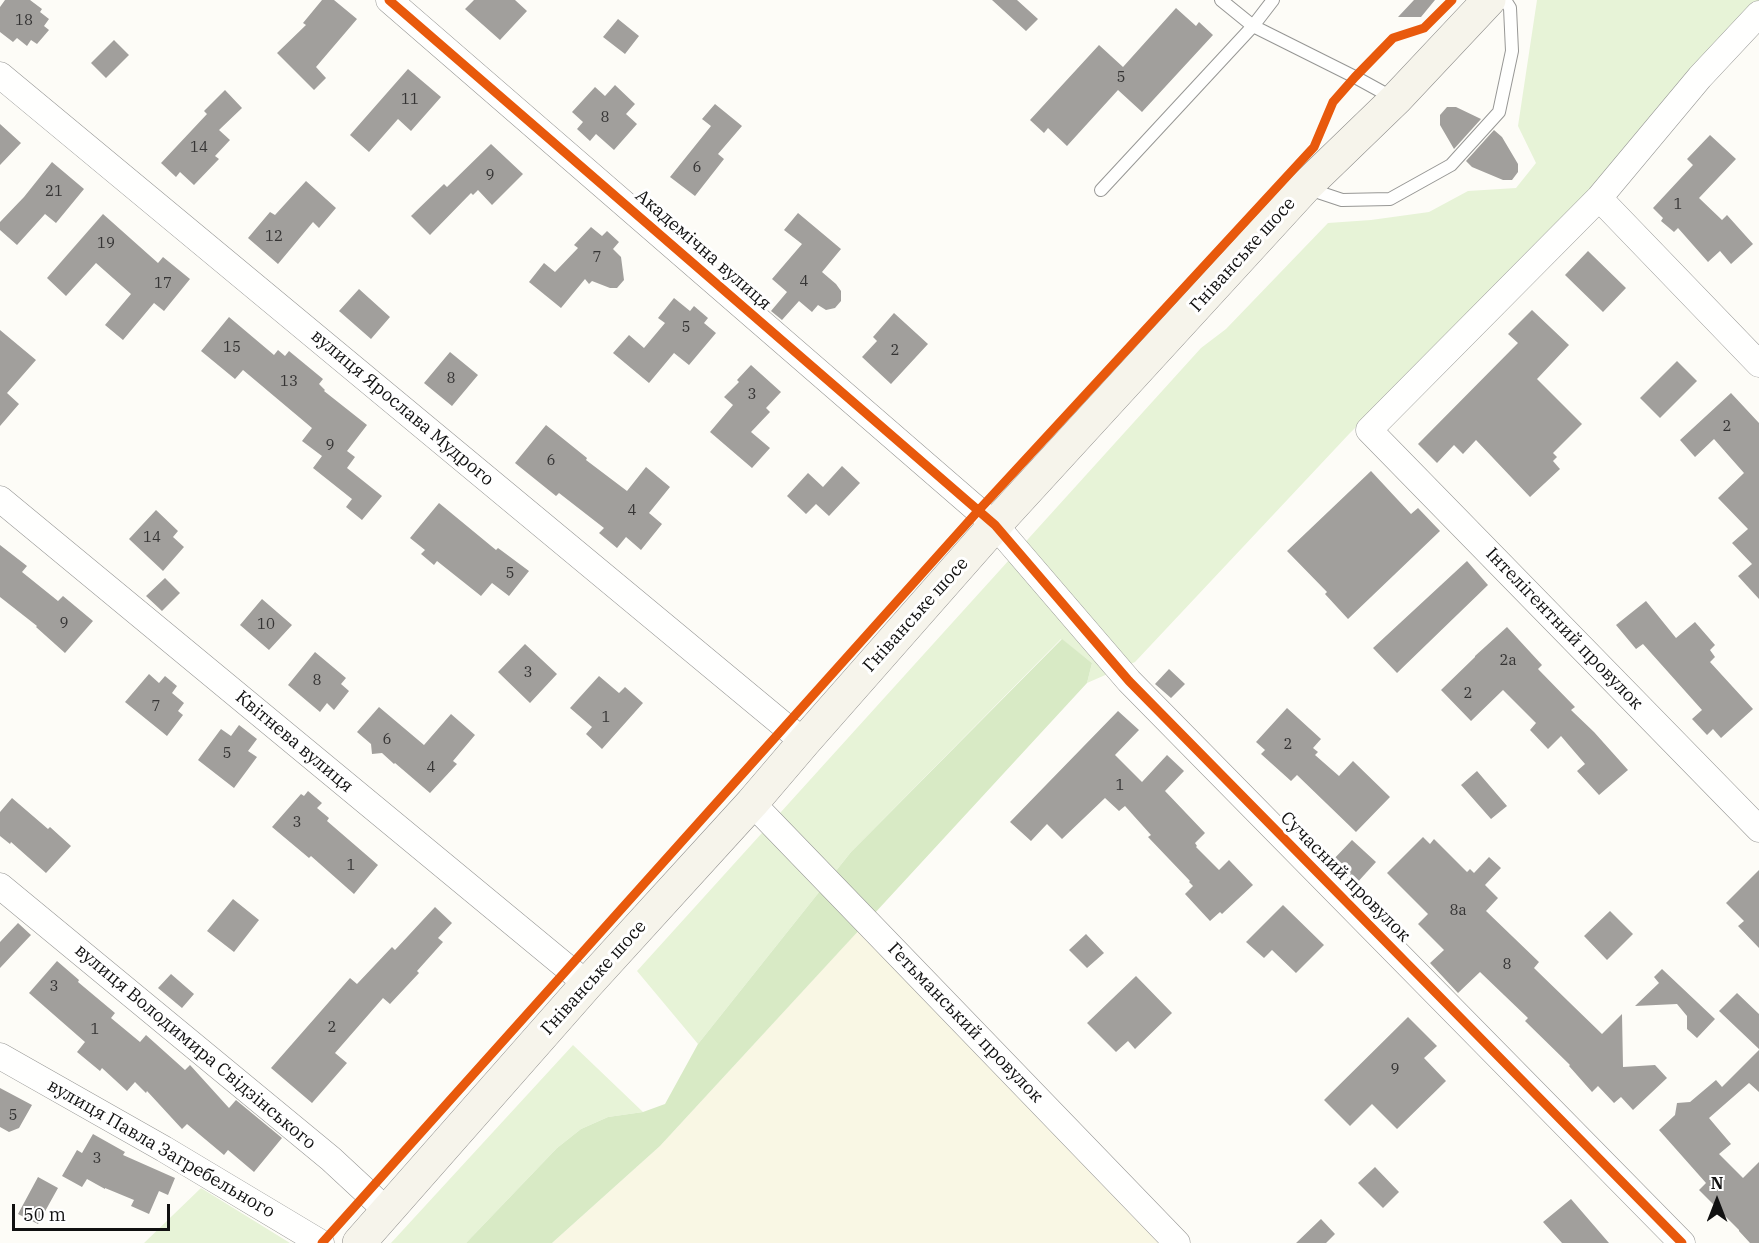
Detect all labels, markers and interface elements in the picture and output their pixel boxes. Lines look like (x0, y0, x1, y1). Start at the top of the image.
house number: 18 (15, 12, 33, 30)
house number: 5 (1117, 69, 1125, 87)
house number: 11 (401, 91, 419, 109)
house number: 8 (601, 109, 609, 127)
house number: 14 (190, 139, 208, 157)
house number: 6 (693, 159, 701, 177)
house number: 9 (486, 167, 494, 185)
house number: 21 (45, 183, 63, 201)
street label: Академічна вулиця (631, 185, 775, 315)
street label: Гніванське шосе (1186, 193, 1300, 317)
house number: 1 (1674, 196, 1682, 214)
house number: 12 (265, 228, 283, 246)
house number: 19 (97, 235, 115, 253)
house number: 7 (593, 249, 601, 267)
house number: 4 (800, 273, 808, 291)
house number: 17 (154, 275, 172, 293)
house number: 5 (682, 319, 690, 337)
street label: вулиця Ярослава Мудрого (306, 325, 498, 491)
house number: 15 (223, 339, 241, 357)
house number: 2 (891, 342, 899, 360)
house number: 8 (447, 370, 455, 388)
house number: 13 (280, 373, 298, 391)
house number: 3 (748, 386, 756, 404)
house number: 2 (1723, 418, 1731, 436)
house number: 9 (326, 437, 334, 455)
house number: 6 (547, 452, 555, 470)
house number: 4 (628, 502, 636, 520)
house number: 14 (143, 529, 161, 547)
street label: Інтелігентний провулок (1481, 544, 1647, 714)
street label: Гніванське шосе (859, 553, 973, 677)
house number: 5 (506, 565, 514, 583)
house number: 9 (60, 615, 68, 633)
house number: 10 (257, 616, 275, 634)
house number: 2а (1499, 652, 1517, 670)
house number: 3 (524, 664, 532, 682)
house number: 8 (313, 672, 321, 690)
house number: 2 (1464, 685, 1472, 703)
street label: Квітнева вулиця (231, 687, 357, 797)
house number: 7 (152, 698, 160, 716)
house number: 1 (602, 709, 610, 727)
house number: 6 (383, 731, 391, 749)
house number: 2 (1284, 736, 1292, 754)
house number: 5 (223, 745, 231, 763)
house number: 4 (427, 759, 435, 777)
house number: 1 (1116, 777, 1124, 795)
street label: Сучасний провулок (1275, 807, 1415, 947)
house number: 3 (293, 814, 301, 832)
house number: 1 (347, 857, 355, 875)
house number: 8а (1449, 902, 1467, 920)
street label: Гніванське шосе (537, 916, 651, 1040)
street label: Гетьманський провулок (883, 938, 1047, 1108)
street label: вулиця Володимира Свідзінського (70, 940, 320, 1154)
house number: 8 (1503, 956, 1511, 974)
house number: 3 (50, 978, 58, 996)
house number: 2 (328, 1019, 336, 1037)
house number: 1 (91, 1021, 99, 1039)
house number: 9 (1391, 1061, 1399, 1079)
street label: вулиця Павла Загребельного (44, 1075, 278, 1223)
house number: 5 (9, 1107, 17, 1125)
house number: 3 (93, 1150, 101, 1168)
north arrow (1687, 1171, 1747, 1231)
text: N (1711, 1173, 1723, 1193)
scale bar (15, 1192, 172, 1230)
text: 50 m (23, 1203, 66, 1226)

